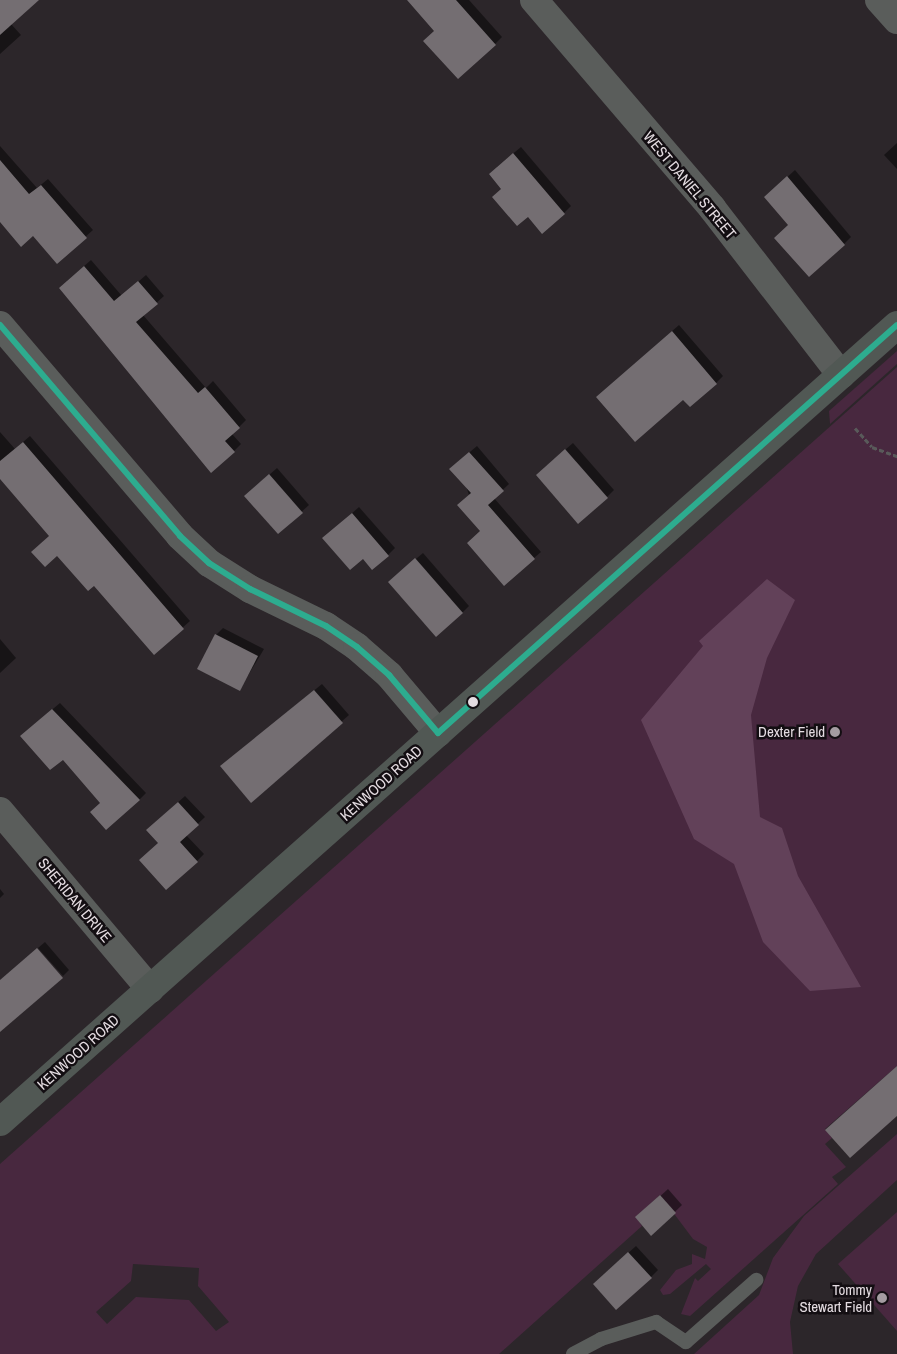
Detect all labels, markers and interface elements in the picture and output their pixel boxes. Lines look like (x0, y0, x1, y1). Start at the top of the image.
street label: WEST DANIEL STREET (640, 127, 740, 243)
unlabelled marker (468, 697, 478, 707)
place label: Dexter Field (758, 723, 825, 741)
marker: Dexter Field (829, 726, 841, 738)
street label: KENWOOD ROAD (336, 742, 426, 824)
street label: SHERIDAN DRIVE (34, 854, 116, 946)
street label: KENWOOD ROAD (33, 1011, 123, 1093)
place label: Tommy Stewart Field (800, 1280, 872, 1315)
marker: Tommy Stewart Field (876, 1292, 888, 1304)

